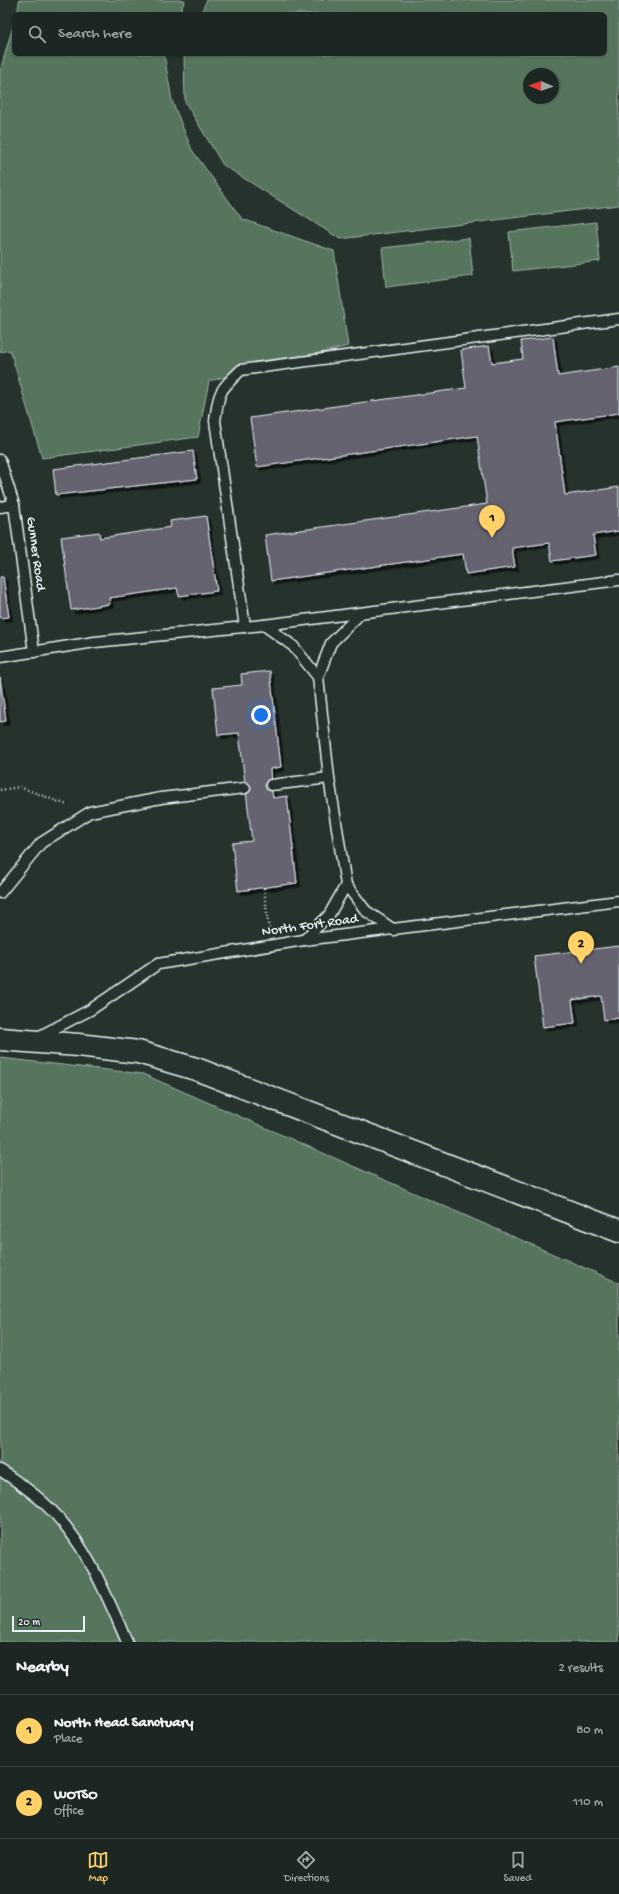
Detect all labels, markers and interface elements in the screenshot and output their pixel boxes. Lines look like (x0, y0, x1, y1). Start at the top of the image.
search box (12, 12, 607, 56)
icon: search (26, 23, 48, 45)
text: Search here (58, 25, 132, 43)
north arrow (523, 68, 559, 104)
pin: 1 (479, 505, 505, 538)
street label: Gunner Road (21, 516, 49, 594)
your location (251, 705, 271, 725)
street label: North Fort Road (261, 911, 361, 941)
pin: 2 (568, 931, 594, 964)
scale bar (12, 1614, 85, 1633)
text: 20 m (18, 1617, 40, 1629)
text: Nearby (16, 1658, 69, 1678)
text: 2 results (558, 1661, 603, 1676)
text: North Head Sanctuary (54, 1714, 193, 1732)
text: 1 (26, 1723, 32, 1738)
text: 80 m (576, 1723, 603, 1738)
text: Place (54, 1732, 82, 1747)
text: WOTSO (54, 1786, 98, 1804)
text: 2 (26, 1795, 32, 1810)
text: 110 m (573, 1795, 603, 1810)
text: Office (54, 1804, 84, 1819)
tab: Map (87, 1849, 109, 1885)
tab: Directions (284, 1849, 329, 1885)
tab: Saved (503, 1849, 532, 1885)

